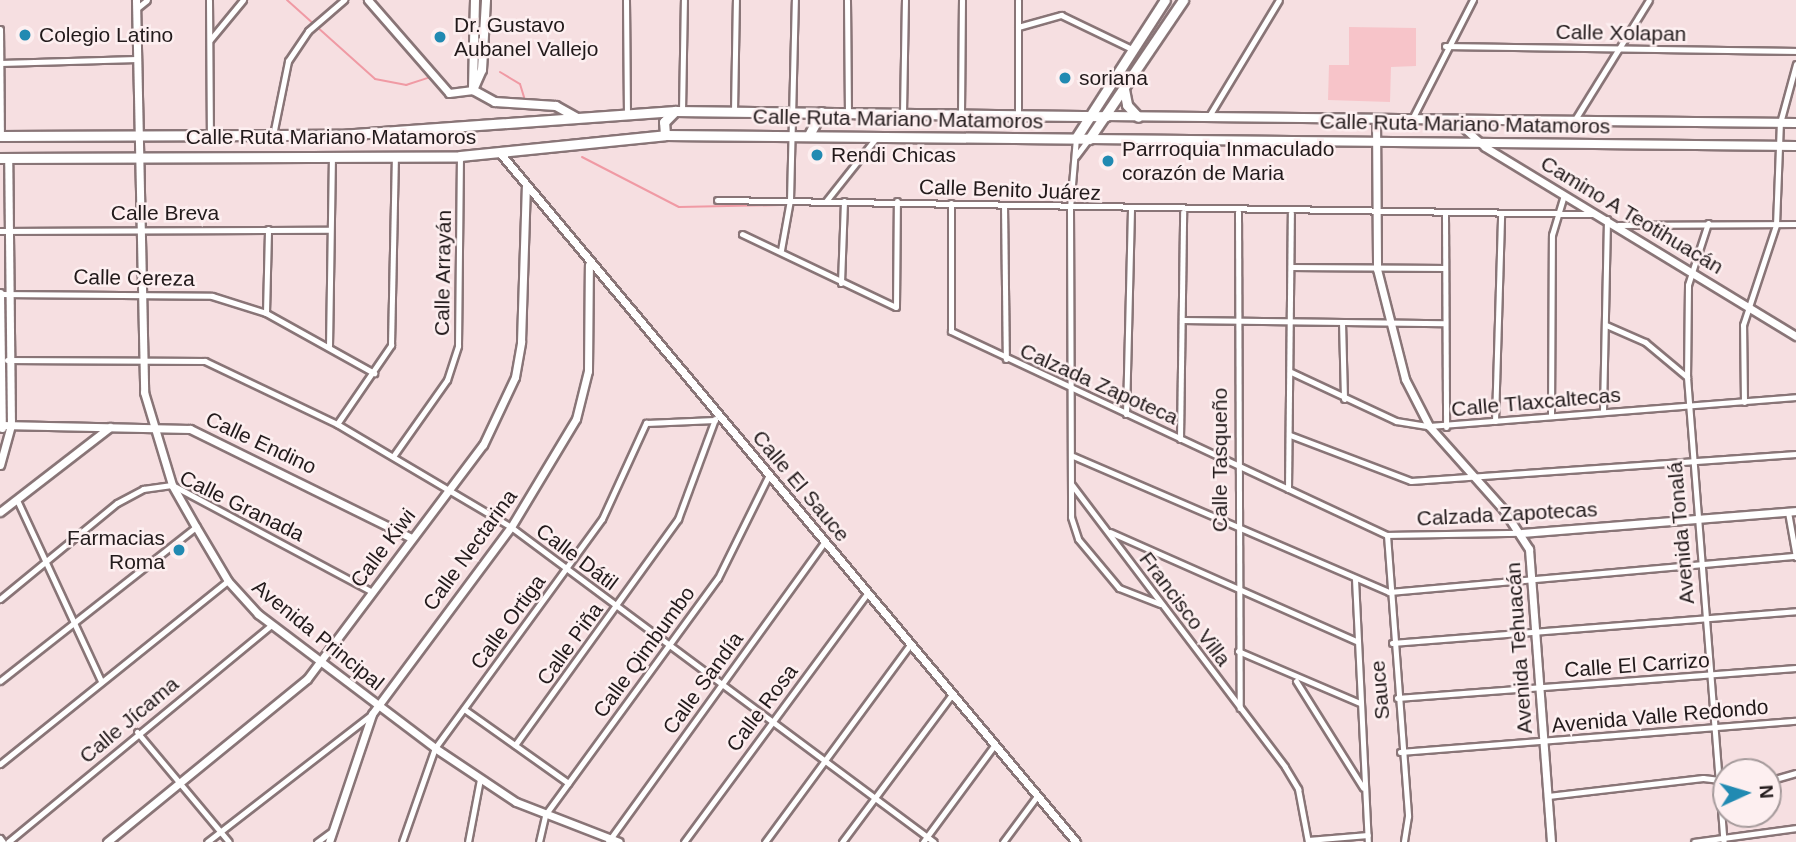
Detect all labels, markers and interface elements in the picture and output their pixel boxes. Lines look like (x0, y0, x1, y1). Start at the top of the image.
place label: Dr. Gustavo Aubanel Vallejo (454, 12, 598, 62)
street label: Calle Xolapan (1555, 19, 1687, 47)
place label: Colegio Latino (39, 22, 173, 48)
marker: Colegio Latino (17, 27, 33, 43)
marker: Dr. Gustavo Aubanel Vallejo (432, 29, 448, 45)
place label: soriana (1079, 65, 1148, 91)
marker: soriana (1057, 70, 1073, 86)
street label: Calle Ruta Mariano Matamoros (752, 104, 1044, 134)
street label: Calle Ruta Mariano Matamoros (1319, 109, 1611, 139)
street label: Calle Ruta Mariano Matamoros (186, 124, 476, 150)
place label: Parrroquia Inmaculado corazón de Maria (1122, 136, 1334, 186)
place label: Rendi Chicas (831, 142, 956, 168)
marker: Rendi Chicas (809, 147, 825, 163)
street label: Camino A Teotihuacán (1535, 150, 1729, 280)
marker: Parrroquia Inmaculado corazón de Maria (1100, 153, 1116, 169)
street label: Calle Benito Juárez (919, 174, 1101, 206)
street label: Calle Breva (111, 200, 219, 226)
street label: Calle Arrayán (429, 209, 457, 337)
street label: Calle Cereza (73, 264, 195, 292)
street label: Calzada Zapoteca (1016, 338, 1182, 430)
street label: Calle Tlaxcaltecas (1450, 382, 1622, 422)
street label: Calle Tasqueño (1207, 388, 1233, 532)
street label: Calle Endino (202, 406, 320, 480)
street label: Calle El Sauce (747, 425, 855, 547)
street label: Avenida Tonalá (1662, 461, 1700, 605)
street label: Calle Granada (176, 465, 308, 547)
street label: Calle Nectarina (418, 485, 522, 615)
street label: Calzada Zapotecas (1416, 497, 1598, 531)
street label: Calle Kiwi (345, 504, 421, 592)
street label: Calle Dátil (531, 518, 623, 596)
place label: Farmacias Roma (67, 525, 165, 575)
marker: Farmacias Roma (171, 542, 187, 558)
street label: Francisco Villa (1134, 547, 1236, 671)
street label: Avenida Tehuacán (1500, 561, 1538, 735)
street label: Calle Ortiga (465, 570, 551, 674)
street label: Avenida Principal (247, 574, 389, 696)
street label: Calle Qimbumbo (588, 581, 700, 723)
street label: Calle Piña (532, 598, 608, 690)
street label: Calle Sandía (657, 627, 749, 739)
street label: Calle El Carrizo (1563, 647, 1711, 683)
street label: Calle Rosa (721, 659, 803, 757)
street label: Sauce (1365, 659, 1395, 721)
street label: Calle Jícama (74, 671, 184, 769)
street label: Avenida Valle Redondo (1551, 694, 1769, 738)
north arrow (1712, 758, 1782, 828)
text: N (1755, 784, 1777, 799)

